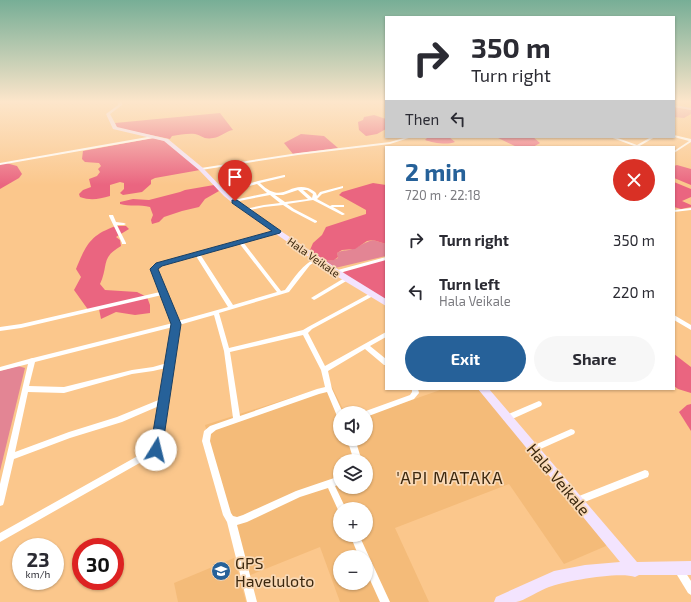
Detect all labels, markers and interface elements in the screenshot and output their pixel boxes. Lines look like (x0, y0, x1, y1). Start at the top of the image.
text: 350 m (471, 30, 551, 64)
icon: right (405, 32, 457, 84)
text: Turn right (471, 64, 551, 86)
icon: left (447, 108, 469, 130)
text: Then (405, 110, 439, 128)
text: 2 min (405, 157, 466, 186)
button: close (613, 159, 655, 201)
pin (218, 160, 252, 201)
icon: arrive (224, 166, 246, 188)
text: 720 m · 22:18 (405, 187, 481, 203)
icon: right (405, 229, 427, 251)
text: Turn right (439, 231, 509, 249)
text: 350 m (613, 231, 655, 249)
street label: Hala Veikale (285, 234, 343, 280)
text: Turn left (439, 275, 500, 293)
icon: left (405, 281, 427, 303)
text: 220 m (613, 283, 655, 301)
text: Hala Veikale (439, 293, 511, 309)
button: Exit (405, 336, 526, 382)
button: Share (534, 336, 655, 382)
map controls (333, 406, 373, 590)
button: sound (333, 406, 373, 446)
position arrow (135, 429, 177, 471)
street label: Hala Veikale (523, 439, 595, 519)
button: layers (333, 454, 373, 494)
district label: 'API MATAKA (396, 467, 504, 487)
button: + (333, 502, 373, 542)
speed limit sign: 30 (72, 538, 124, 590)
text: 23 (27, 547, 49, 571)
button: − (333, 550, 373, 590)
place label: GPS Haveluloto (235, 553, 314, 590)
school or university icon: GPS Haveluloto (210, 560, 232, 582)
text: km/h (26, 568, 50, 580)

